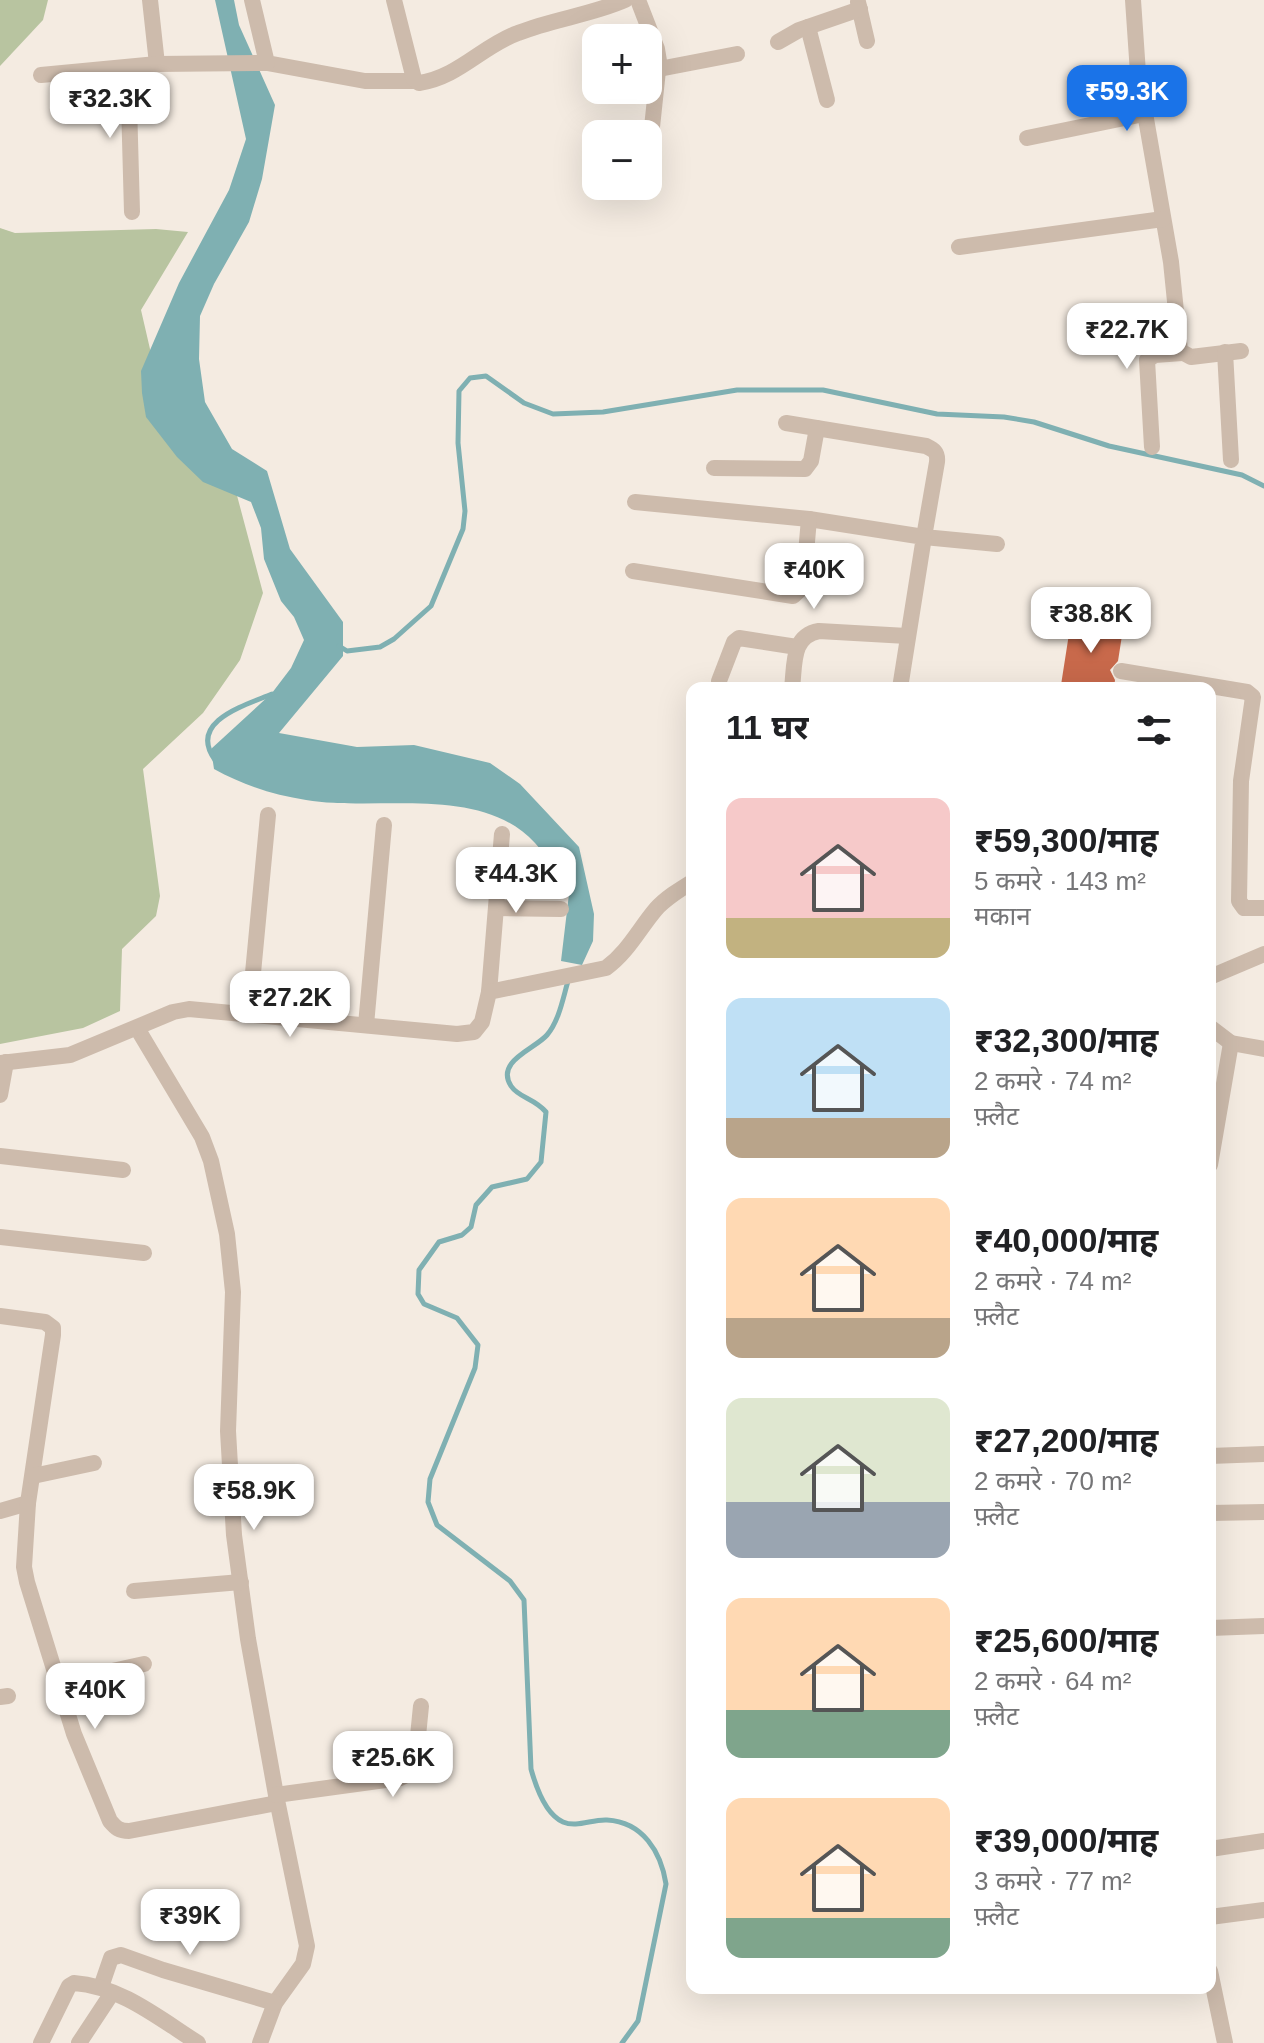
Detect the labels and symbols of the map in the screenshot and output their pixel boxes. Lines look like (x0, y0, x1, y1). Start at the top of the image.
pin: ₹59.3K (1062, 65, 1192, 133)
pin: ₹32.3K (45, 72, 175, 140)
pin: ₹22.7K (1062, 303, 1192, 371)
pin: ₹40K (767, 543, 861, 611)
pin: ₹38.8K (1026, 587, 1156, 655)
pin: ₹44.3K (451, 847, 581, 915)
pin: ₹27.2K (225, 971, 355, 1039)
pin: ₹58.9K (189, 1464, 319, 1532)
pin: ₹40K (48, 1663, 142, 1731)
pin: ₹25.6K (328, 1731, 458, 1799)
pin: ₹39K (143, 1889, 237, 1957)

